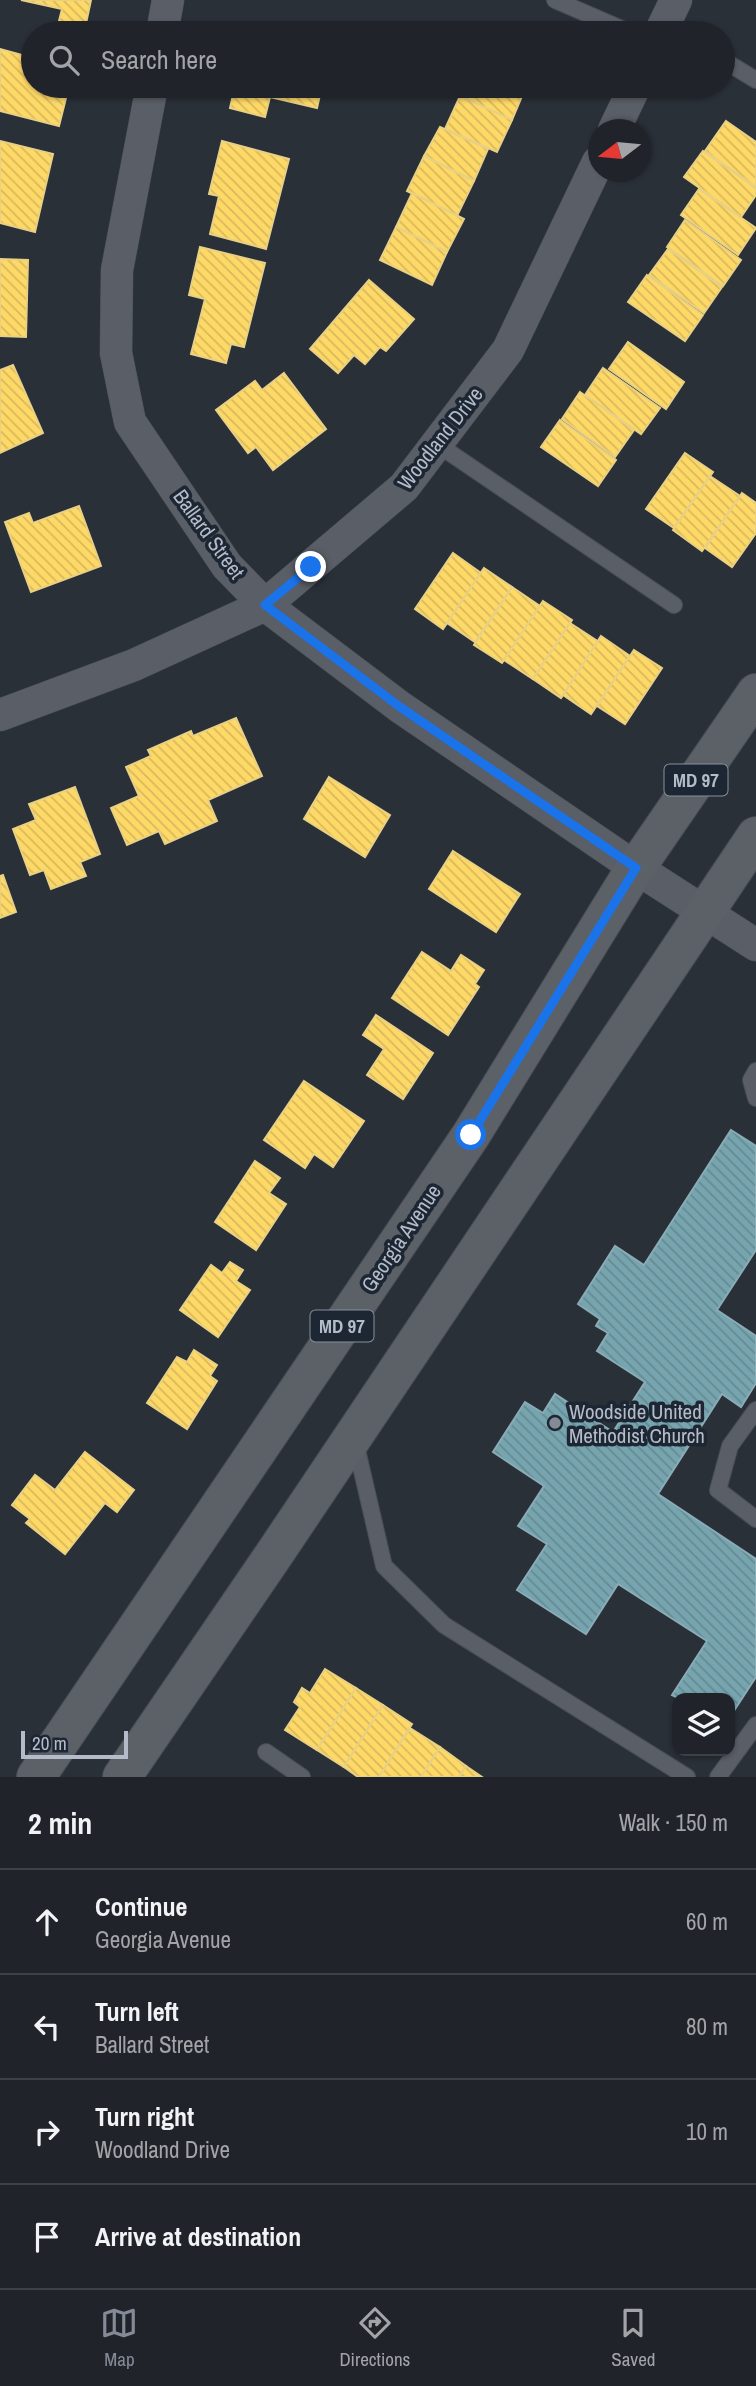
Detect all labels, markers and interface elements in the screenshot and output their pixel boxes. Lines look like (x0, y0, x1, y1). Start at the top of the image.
search box (21, 21, 735, 98)
icon: search (45, 41, 83, 79)
text: Search here (101, 42, 217, 77)
north arrow (588, 119, 651, 182)
street label: Woodland Drive (391, 381, 489, 495)
street label: Ballard Street (167, 483, 252, 585)
route end (295, 551, 326, 582)
road number: MD 97 (664, 764, 728, 796)
route start (455, 1119, 486, 1150)
street label: Georgia Avenue (354, 1178, 448, 1298)
road number: MD 97 (310, 1310, 374, 1342)
place label: Woodside United Methodist Church (569, 1397, 705, 1450)
marker: Woodside United Methodist Church (547, 1415, 563, 1431)
map controls (672, 1693, 735, 1756)
button: layers (672, 1693, 735, 1756)
scale bar (21, 1728, 128, 1760)
text: 20 m (32, 1730, 67, 1756)
text: 2 min (28, 1803, 92, 1843)
text: Walk · 150 m (619, 1807, 728, 1838)
text: Continue (95, 1889, 187, 1924)
icon: ahead (28, 1903, 66, 1941)
text: 60 m (686, 1906, 728, 1937)
text: Georgia Avenue (95, 1924, 231, 1955)
text: Turn left (95, 1994, 179, 2029)
icon: left (28, 2008, 66, 2046)
text: 80 m (686, 2011, 728, 2042)
text: Ballard Street (95, 2029, 209, 2060)
text: Turn right (95, 2099, 194, 2134)
icon: right (28, 2113, 66, 2151)
text: 10 m (686, 2116, 728, 2147)
text: Woodland Drive (95, 2134, 230, 2165)
icon: arrive (28, 2218, 66, 2256)
text: Arrive at destination (95, 2219, 301, 2254)
tab: Map (100, 2304, 138, 2372)
tab: Directions (339, 2304, 410, 2372)
tab: Saved (611, 2304, 656, 2372)

